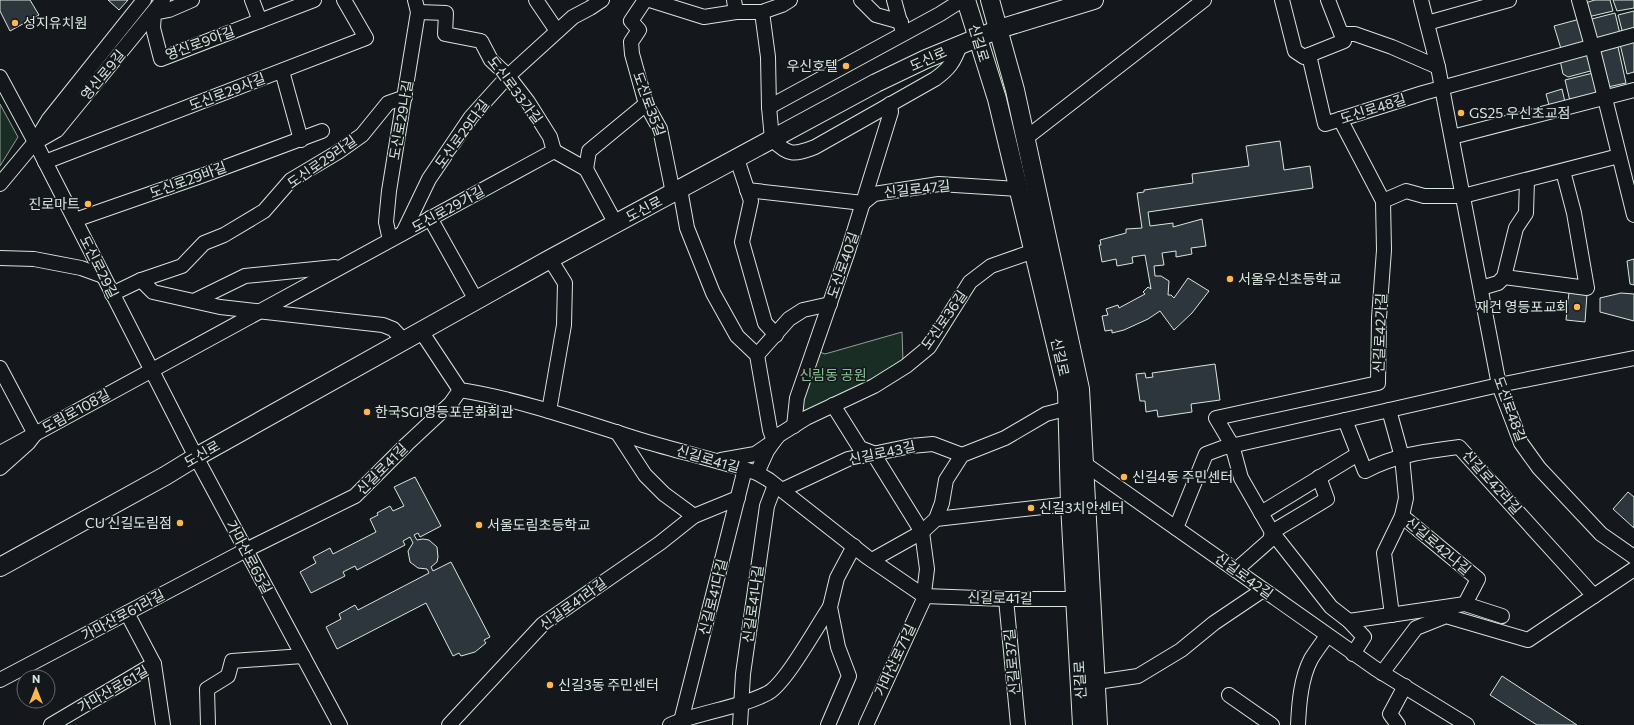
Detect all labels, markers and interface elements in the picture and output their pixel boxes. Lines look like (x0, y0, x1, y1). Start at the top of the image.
place label: 성지유치원 (23, 14, 87, 31)
marker: 성지유치원 (10, 18, 20, 28)
street label: 영신로9아길 (163, 22, 237, 63)
street label: 신길로 (966, 22, 993, 64)
street label: 도신로 (907, 43, 949, 74)
street label: 영신로9길 (77, 46, 128, 103)
street label: 도신로33가길 (484, 53, 546, 127)
place label: 우신호텔 (786, 57, 838, 74)
marker: 우신호텔 (841, 61, 851, 71)
street label: 도신로29사길 (186, 69, 268, 114)
street label: 도신로35길 (630, 69, 669, 138)
street label: 도신로29나길 (385, 79, 416, 161)
street label: 도신로48길 (1338, 90, 1408, 127)
street label: 도신로29다길 (431, 96, 492, 171)
place label: GS25 우신초교점 (1469, 104, 1570, 121)
marker: GS25 우신초교점 (1456, 108, 1466, 118)
street label: 도신로29라길 (284, 132, 360, 192)
street label: 도신로29바길 (147, 158, 229, 201)
street label: 신길로47길 (883, 177, 951, 200)
street label: 도신로29가길 (408, 182, 487, 236)
street label: 도신로 (623, 192, 665, 225)
place label: 진로마트 (28, 195, 80, 212)
marker: 진로마트 (83, 199, 93, 209)
street label: 도신로40길 (823, 229, 862, 300)
street label: 도신로29길 (76, 233, 122, 301)
place label: 서울우신초등학교 (1238, 270, 1341, 287)
marker: 서울우신초등학교 (1225, 274, 1235, 284)
street label: 도신로36길 (917, 287, 970, 352)
street label: 신길로42가길 (1370, 293, 1389, 373)
place label: 재건 영등포교회 (1476, 298, 1569, 315)
marker: 재건 영등포교회 (1572, 302, 1582, 312)
street label: 신길로 (1048, 336, 1073, 378)
park label: 신림동 공원 (799, 366, 867, 383)
street label: 도신로48길 (1491, 374, 1530, 444)
street label: 도림로108길 (39, 385, 113, 436)
place label: 한국SGI영등포문화회관 (375, 403, 513, 420)
marker: 한국SGI영등포문화회관 (362, 407, 372, 417)
street label: 도신로 (181, 436, 223, 471)
street label: 신길로43길 (847, 437, 917, 468)
street label: 신길로41길 (352, 439, 411, 498)
street label: 신길로41길 (674, 441, 742, 476)
street label: 신길로42라길 (1459, 446, 1526, 517)
place label: 신길4동 주민센터 (1132, 468, 1233, 485)
marker: 신길4동 주민센터 (1119, 472, 1129, 482)
place label: 신길3치안센터 (1039, 499, 1124, 516)
marker: 신길3치안센터 (1026, 503, 1036, 513)
street label: 신길로42나길 (1402, 513, 1475, 578)
place label: CU 신길도림점 (85, 514, 172, 531)
place label: 서울도림초등학교 (487, 516, 590, 533)
street label: 가마산로65길 (223, 517, 276, 596)
marker: CU 신길도림점 (175, 518, 185, 528)
marker: 서울도림초등학교 (474, 520, 484, 530)
street label: 신길로42길 (1212, 549, 1277, 602)
street label: 신길로41다길 (695, 557, 730, 637)
street label: 신길로41나길 (739, 564, 766, 644)
street label: 신길로41라길 (536, 574, 609, 634)
street label: 가마산로61라길 (78, 586, 167, 644)
street label: 신길로41길 (967, 588, 1033, 607)
street label: 가마산로71길 (870, 621, 919, 699)
street label: 신길로37길 (1000, 628, 1023, 696)
street label: 신길로 (1070, 660, 1089, 700)
street label: 가마산로61길 (74, 661, 151, 716)
north arrow (16, 669, 56, 709)
text: N (32, 672, 40, 685)
place label: 신길3동 주민센터 (558, 676, 659, 693)
marker: 신길3동 주민센터 (545, 680, 555, 690)

